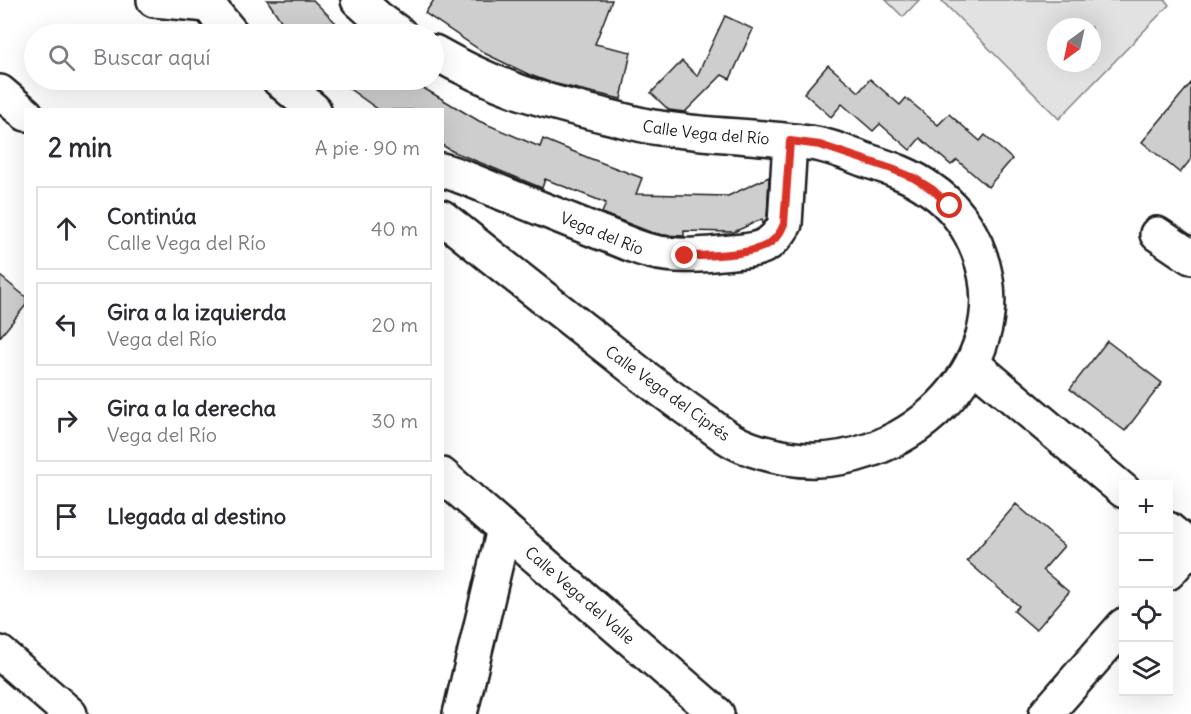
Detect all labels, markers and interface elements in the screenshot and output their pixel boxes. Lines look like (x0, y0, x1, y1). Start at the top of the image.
north arrow (1047, 18, 1101, 72)
search box (24, 24, 444, 90)
icon: search (45, 41, 78, 74)
text: Buscar aquí (93, 43, 210, 71)
street label: Calle Vega del Río (641, 115, 770, 149)
text: 2 min (48, 131, 112, 164)
text: A pie · 90 m (315, 135, 420, 160)
route start (936, 192, 962, 218)
text: Continúa (107, 202, 196, 230)
street label: Vega del Río (557, 207, 646, 259)
icon: ahead (50, 212, 83, 245)
text: 40 m (371, 216, 418, 241)
text: Calle Vega del Río (107, 230, 266, 255)
route end (671, 242, 697, 268)
text: Gira a la izquierda (107, 298, 286, 326)
icon: left (50, 308, 83, 341)
text: 20 m (372, 312, 418, 337)
text: Vega del Río (107, 326, 217, 351)
street label: Calle Vega del Ciprés (602, 341, 734, 445)
text: Gira a la derecha (107, 394, 276, 422)
icon: right (50, 404, 83, 437)
text: 30 m (371, 408, 418, 433)
text: Vega del Río (107, 422, 217, 447)
map controls (1119, 480, 1173, 696)
button: + (1119, 480, 1173, 534)
icon: arrive (50, 500, 83, 533)
text: Llegada al destino (107, 502, 286, 530)
button: − (1119, 534, 1173, 588)
street label: Calle Vega del Valle (521, 542, 639, 648)
button: locate (1119, 588, 1173, 642)
button: layers (1119, 642, 1173, 696)

